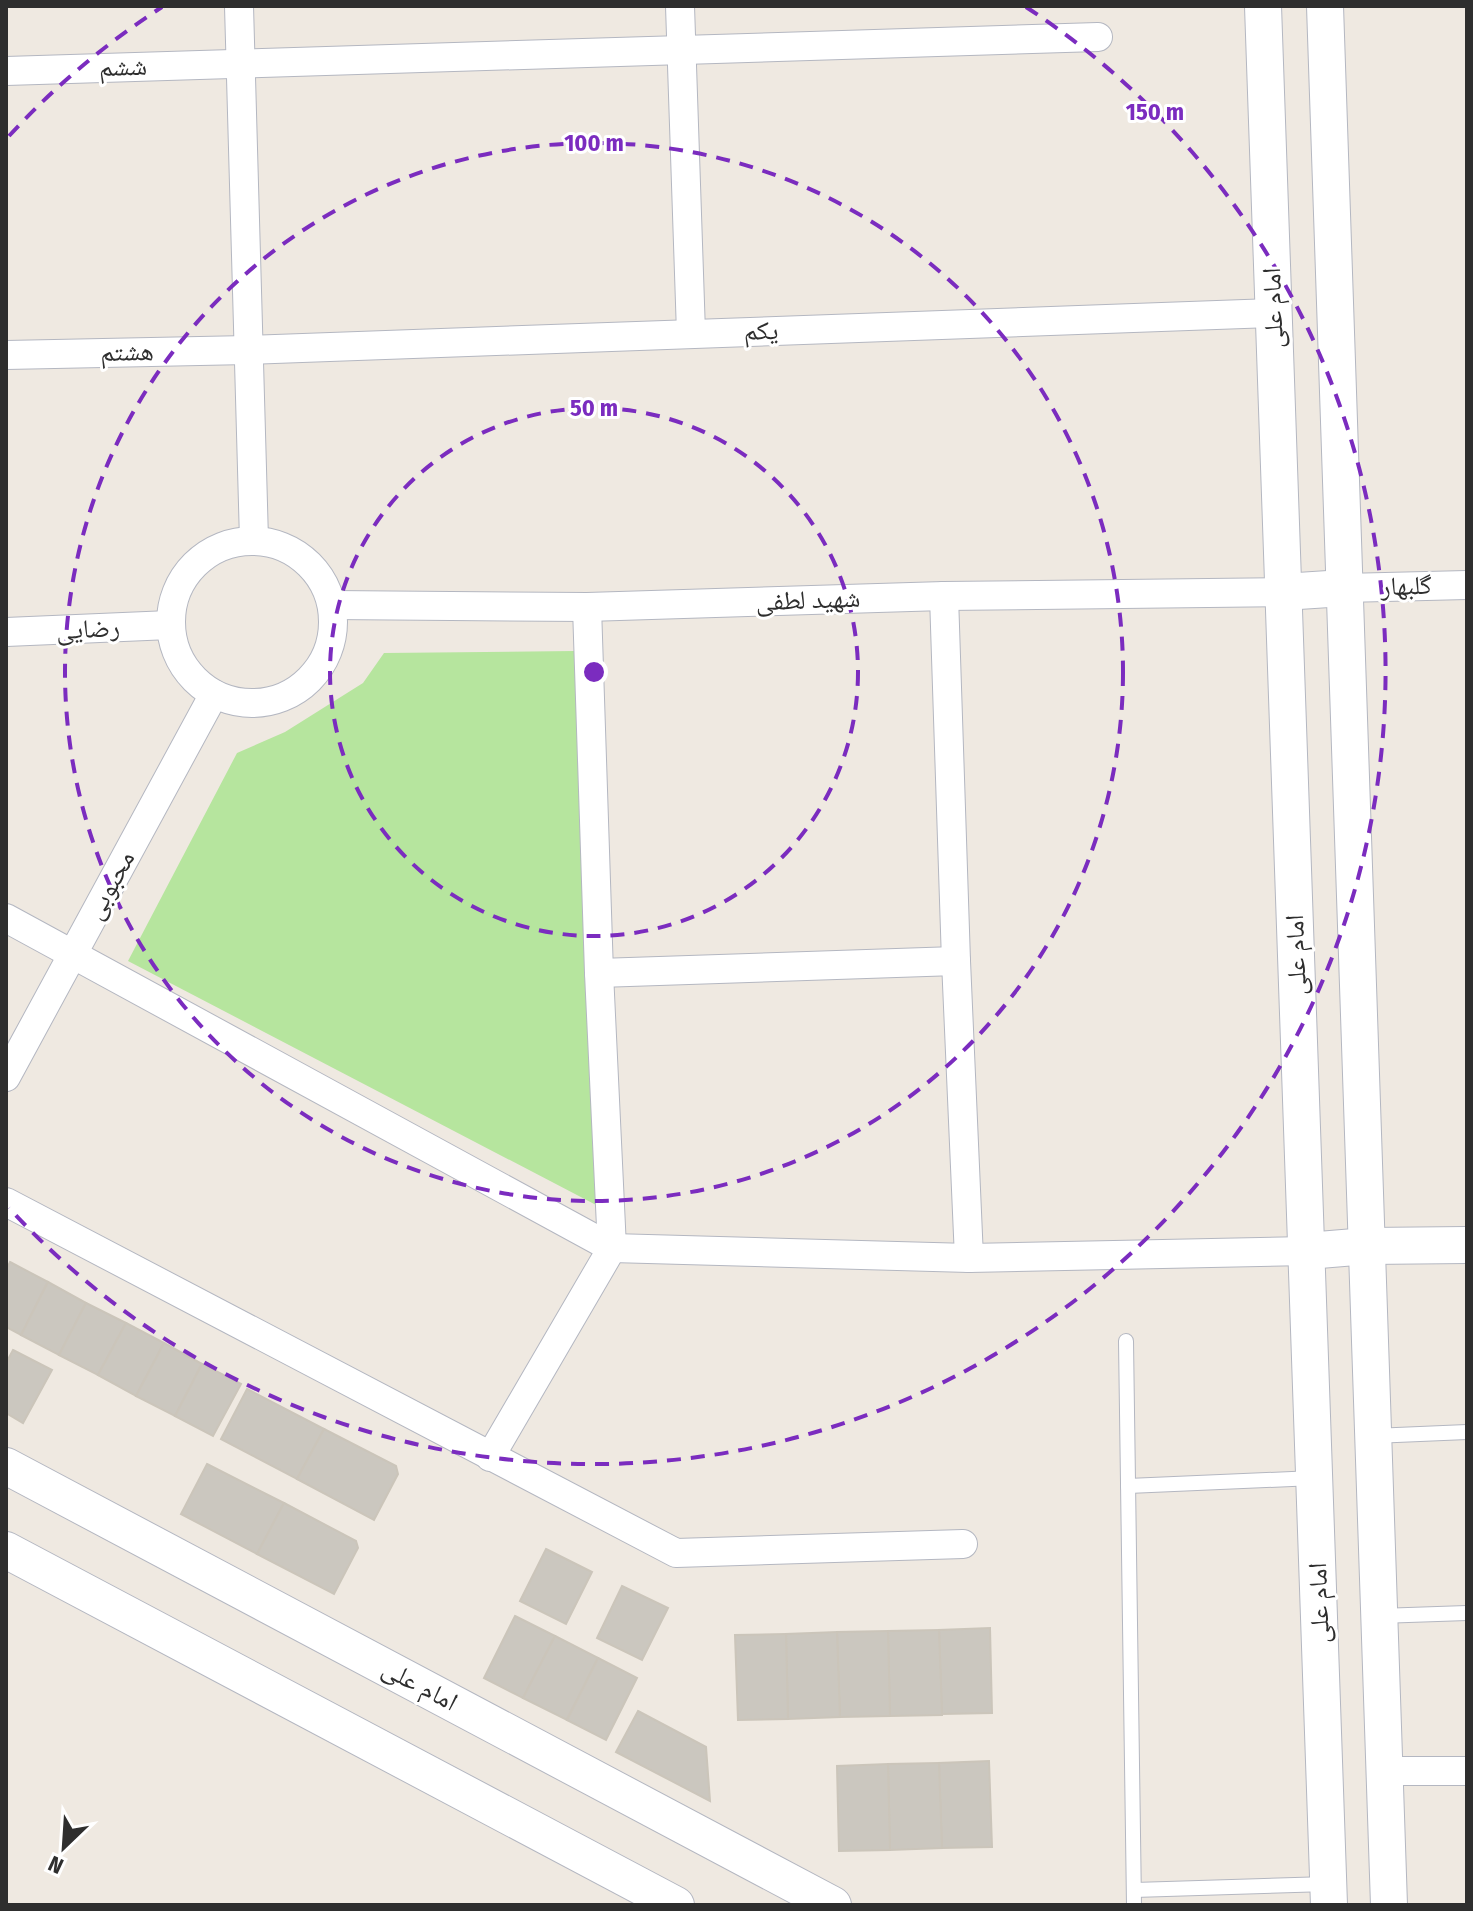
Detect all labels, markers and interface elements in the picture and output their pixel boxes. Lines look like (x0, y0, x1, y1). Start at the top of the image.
street label: ششم (98, 51, 148, 84)
text: 150 m (1126, 98, 1184, 126)
text: 100 m (564, 129, 624, 157)
street label: امام علی (1256, 267, 1292, 349)
street label: یکم (743, 315, 779, 348)
street label: هشتم (100, 336, 154, 369)
text: 50 m (570, 394, 618, 422)
street label: گلبهار (1379, 570, 1432, 602)
street label: شهید لطفی (755, 583, 861, 617)
street label: رضایی (55, 612, 121, 646)
centre of rings (580, 658, 608, 686)
street label: محبوبی (79, 845, 141, 925)
street label: امام علی (1279, 914, 1315, 996)
street label: امام علی (1302, 1562, 1338, 1644)
street label: امام علی (376, 1652, 463, 1719)
north arrow (24, 1807, 104, 1887)
text: N (44, 1850, 67, 1880)

